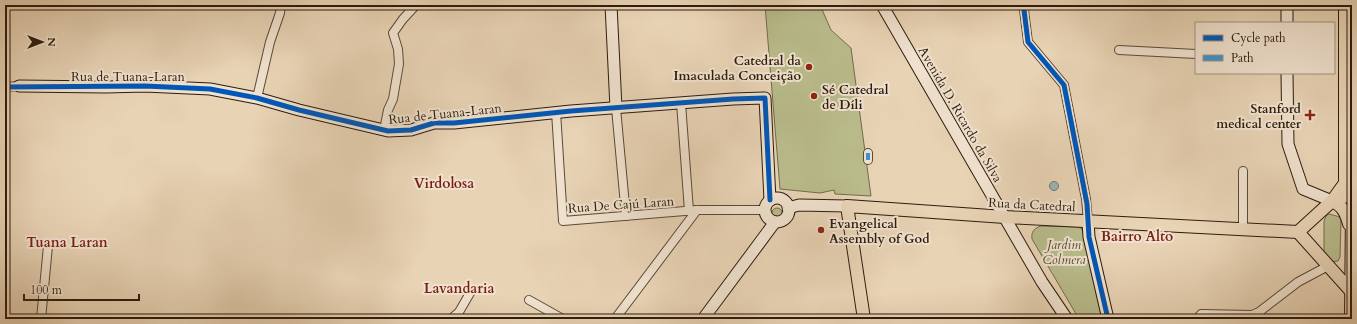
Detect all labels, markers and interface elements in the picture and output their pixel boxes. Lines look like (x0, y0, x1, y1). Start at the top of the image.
north arrow (22, 22, 62, 62)
legend (1195, 22, 1335, 74)
text: Cycle path (1231, 30, 1286, 46)
text: N (44, 37, 59, 47)
street label: Avenida D. Ricardo da Silva (914, 43, 1007, 186)
text: Path (1231, 50, 1254, 66)
place label: Catedral da Imaculada Conceição (673, 52, 802, 85)
marker: Catedral da Imaculada Conceição (804, 62, 814, 72)
street label: Rua de Tuana-Laran (71, 68, 186, 86)
place label: Sé Catedral de Díli (822, 81, 889, 114)
marker: Sé Catedral de Díli (809, 91, 819, 101)
street label: Rua de Tuana-Laran (388, 99, 503, 129)
place label: Stanford medical center (1216, 100, 1302, 133)
marker: Stanford medical center (1304, 109, 1316, 121)
district label: Virdolosa (414, 174, 474, 193)
street label: Rua De Cajú Laran (567, 192, 675, 218)
street label: Rua da Catedral (988, 194, 1077, 216)
place label: Evangelical Assembly of God (829, 215, 930, 248)
marker: Evangelical Assembly of God (816, 225, 826, 235)
district label: Bairro Alto (1101, 227, 1173, 246)
district label: Tuana Laran (26, 233, 108, 252)
park label: Jardim Colmera (1042, 236, 1086, 269)
scale bar (24, 276, 139, 302)
district label: Lavandaria (424, 279, 494, 298)
text: 100 m (30, 282, 63, 298)

